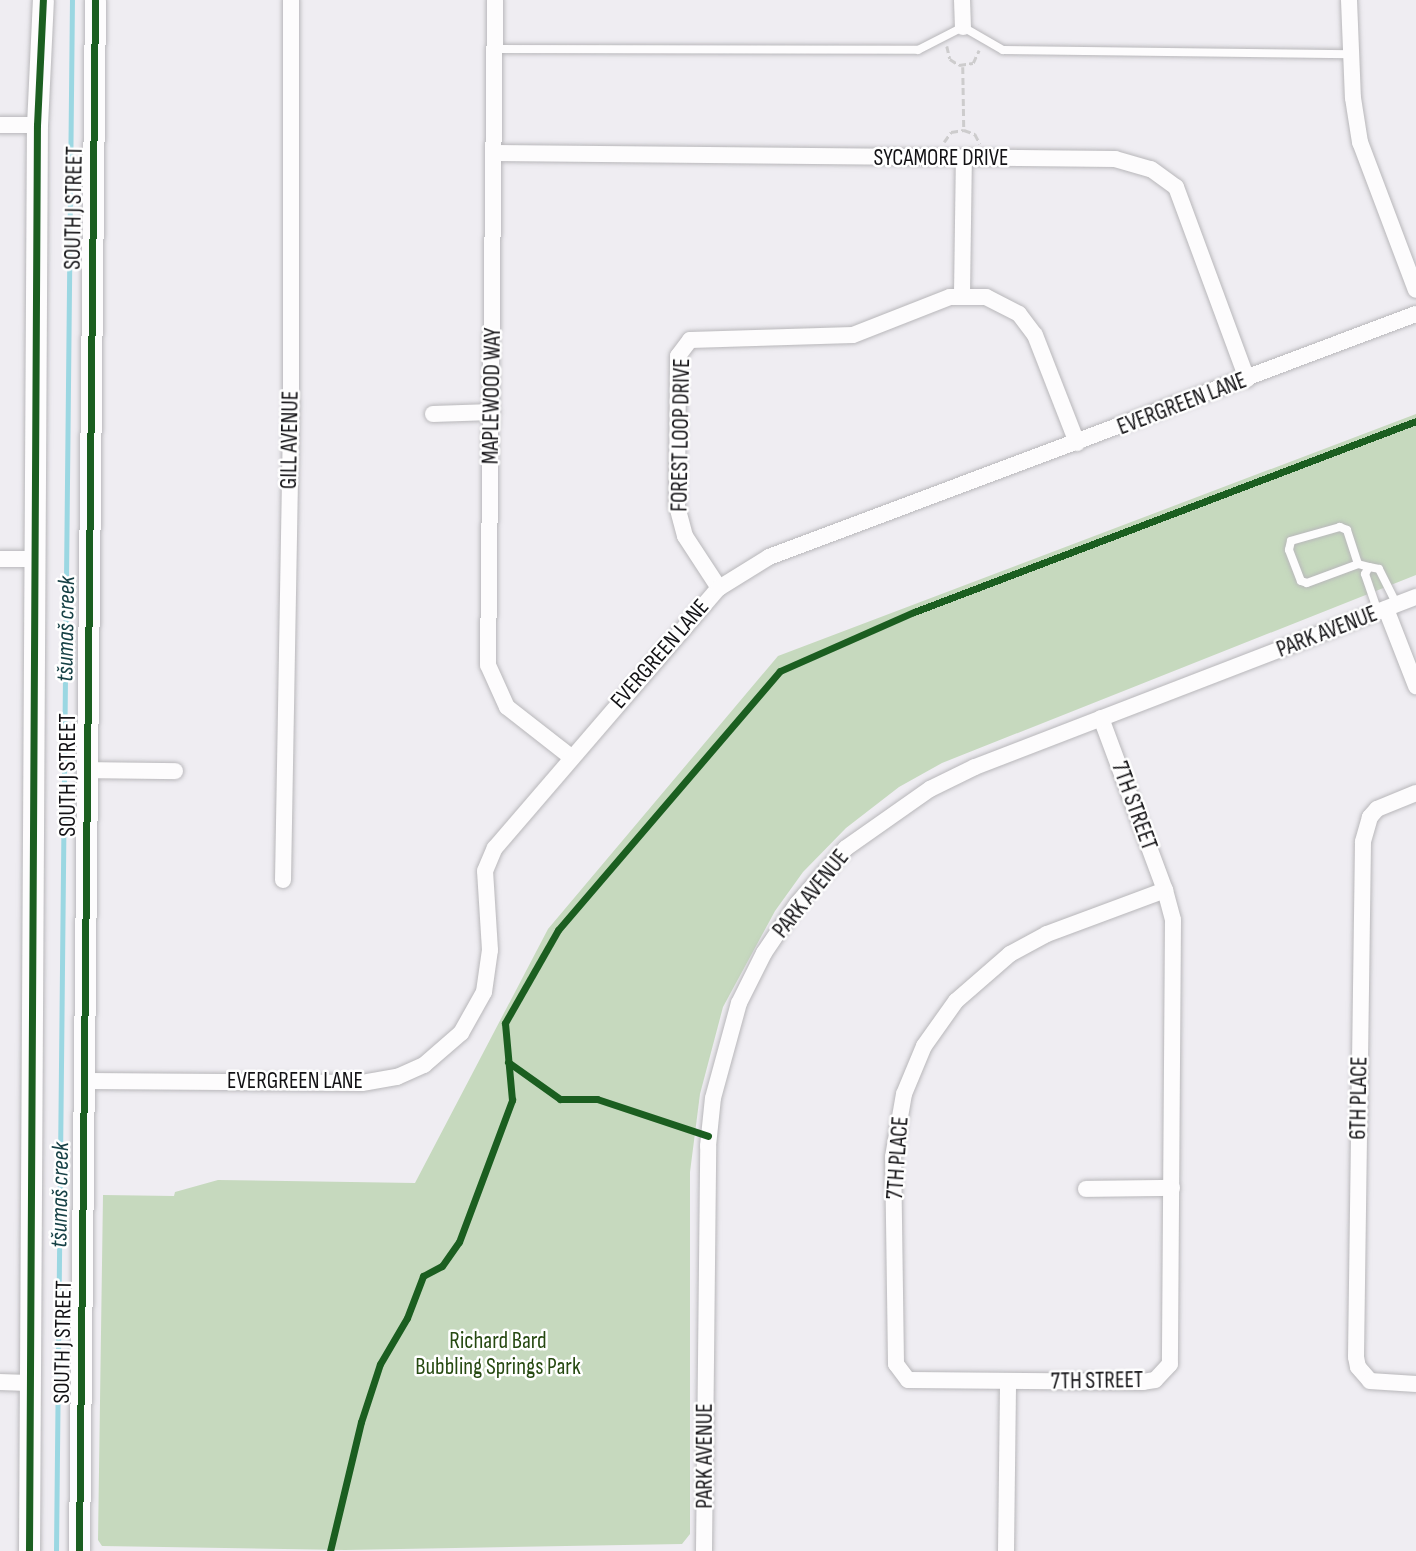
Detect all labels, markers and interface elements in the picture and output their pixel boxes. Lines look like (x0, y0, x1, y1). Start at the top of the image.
street label: SYCAMORE DRIVE (873, 144, 1009, 172)
street label: SOUTH J STREET (59, 146, 89, 270)
street label: MAPLEWOOD WAY (477, 327, 507, 465)
street label: FOREST LOOP DRIVE (666, 358, 696, 512)
street label: EVERGREEN LANE (1114, 367, 1250, 441)
street label: GILL AVENUE (275, 391, 305, 489)
water label: tšumaš creek (51, 576, 81, 682)
street label: EVERGREEN LANE (605, 594, 715, 714)
street label: PARK AVENUE (1273, 600, 1381, 664)
street label: SOUTH J STREET (54, 713, 82, 837)
street label: 7TH STREET (1105, 758, 1163, 854)
street label: PARK AVENUE (767, 844, 855, 944)
street label: 6TH PLACE (1344, 1056, 1374, 1140)
street label: EVERGREEN LANE (227, 1067, 363, 1095)
street label: 7TH PLACE (881, 1116, 915, 1200)
water label: tšumaš creek (45, 1142, 75, 1248)
street label: SOUTH J STREET (48, 1280, 78, 1404)
park label: Richard Bard Bubbling Springs Park (415, 1327, 581, 1381)
street label: 7TH STREET (1051, 1366, 1143, 1396)
street label: PARK AVENUE (691, 1403, 719, 1509)

